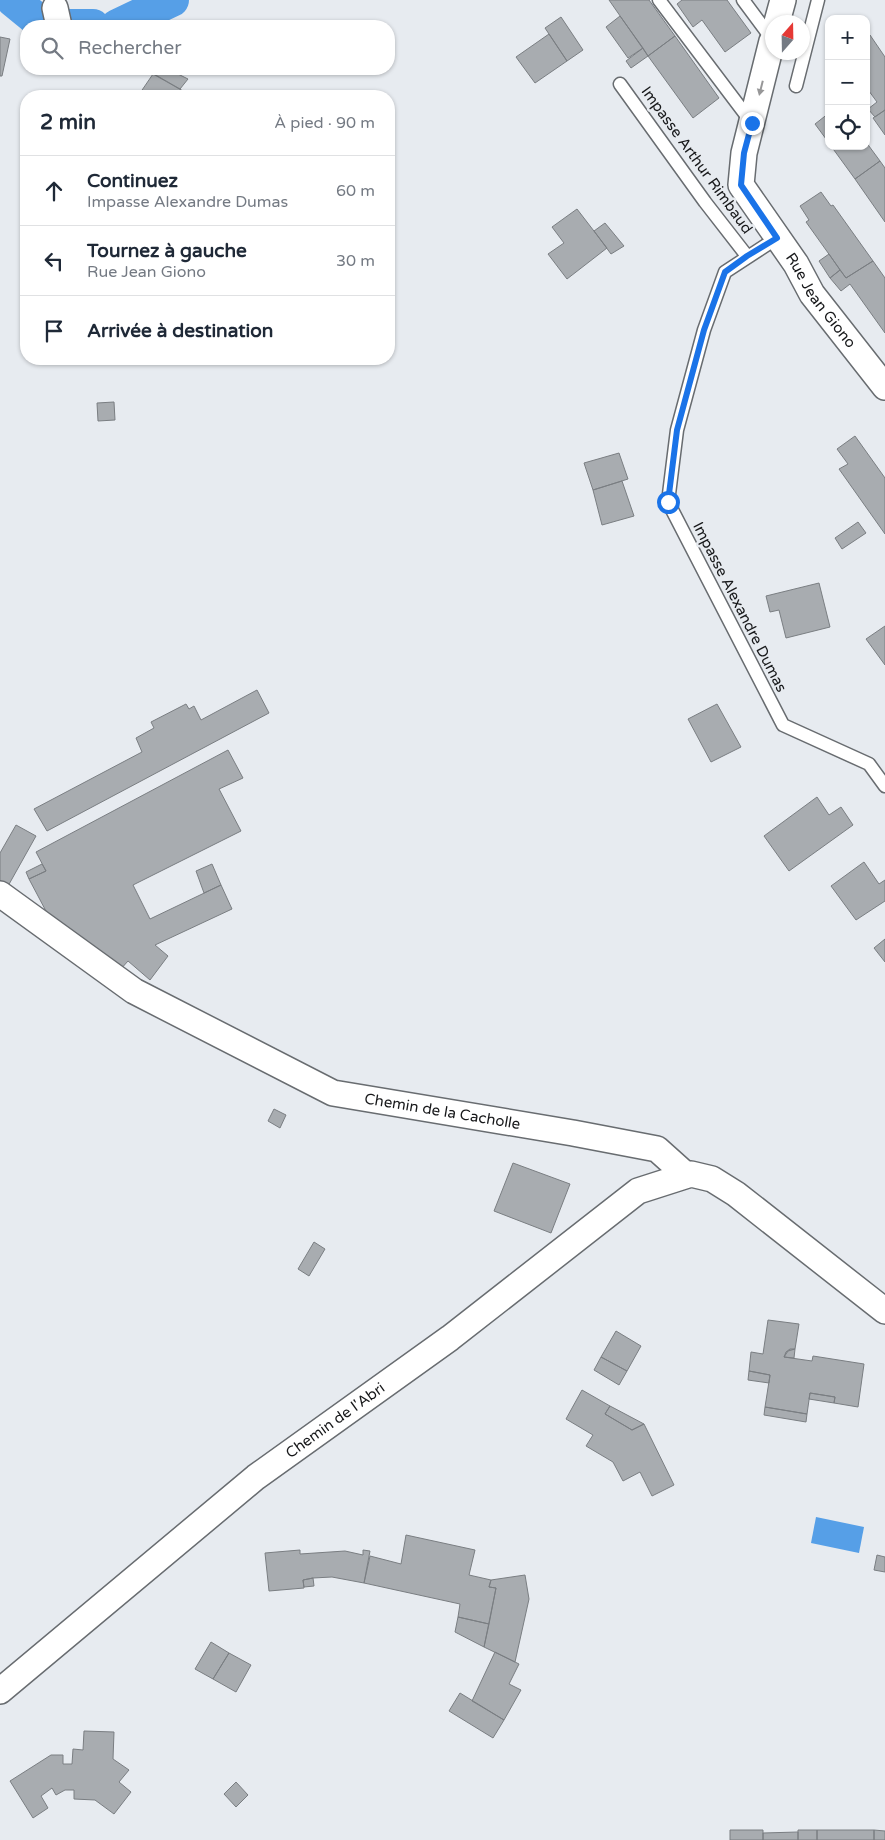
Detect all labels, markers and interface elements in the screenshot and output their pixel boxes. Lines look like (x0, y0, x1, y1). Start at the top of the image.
north arrow (765, 15, 810, 60)
map controls (825, 15, 870, 150)
button: + (825, 15, 870, 60)
search box (20, 20, 395, 75)
icon: search (38, 34, 66, 62)
text: Rechercher (78, 37, 181, 59)
button: − (825, 60, 870, 105)
one-way arrow (757, 80, 765, 95)
street label: Impasse Arthur Rimbaud (638, 83, 756, 237)
button: locate (825, 105, 870, 150)
text: 2 min (40, 110, 96, 135)
route end (741, 112, 764, 135)
text: À pied · 90 m (274, 113, 375, 133)
text: Continuez (87, 170, 178, 192)
icon: ahead (40, 177, 68, 205)
text: 60 m (336, 181, 375, 201)
text: Impasse Alexandre Dumas (87, 192, 288, 212)
text: Tournez à gauche (87, 240, 247, 262)
icon: left (40, 247, 68, 275)
street label: Rue Jean Giono (782, 249, 860, 351)
text: 30 m (336, 251, 375, 271)
text: Rue Jean Giono (87, 262, 206, 282)
icon: arrive (40, 317, 68, 345)
text: Arrivée à destination (87, 320, 273, 342)
route start (657, 491, 680, 514)
street label: Impasse Alexandre Dumas (689, 519, 791, 695)
street label: Chemin de la Cacholle (363, 1089, 522, 1133)
street label: Chemin de l'Abri (282, 1379, 388, 1462)

